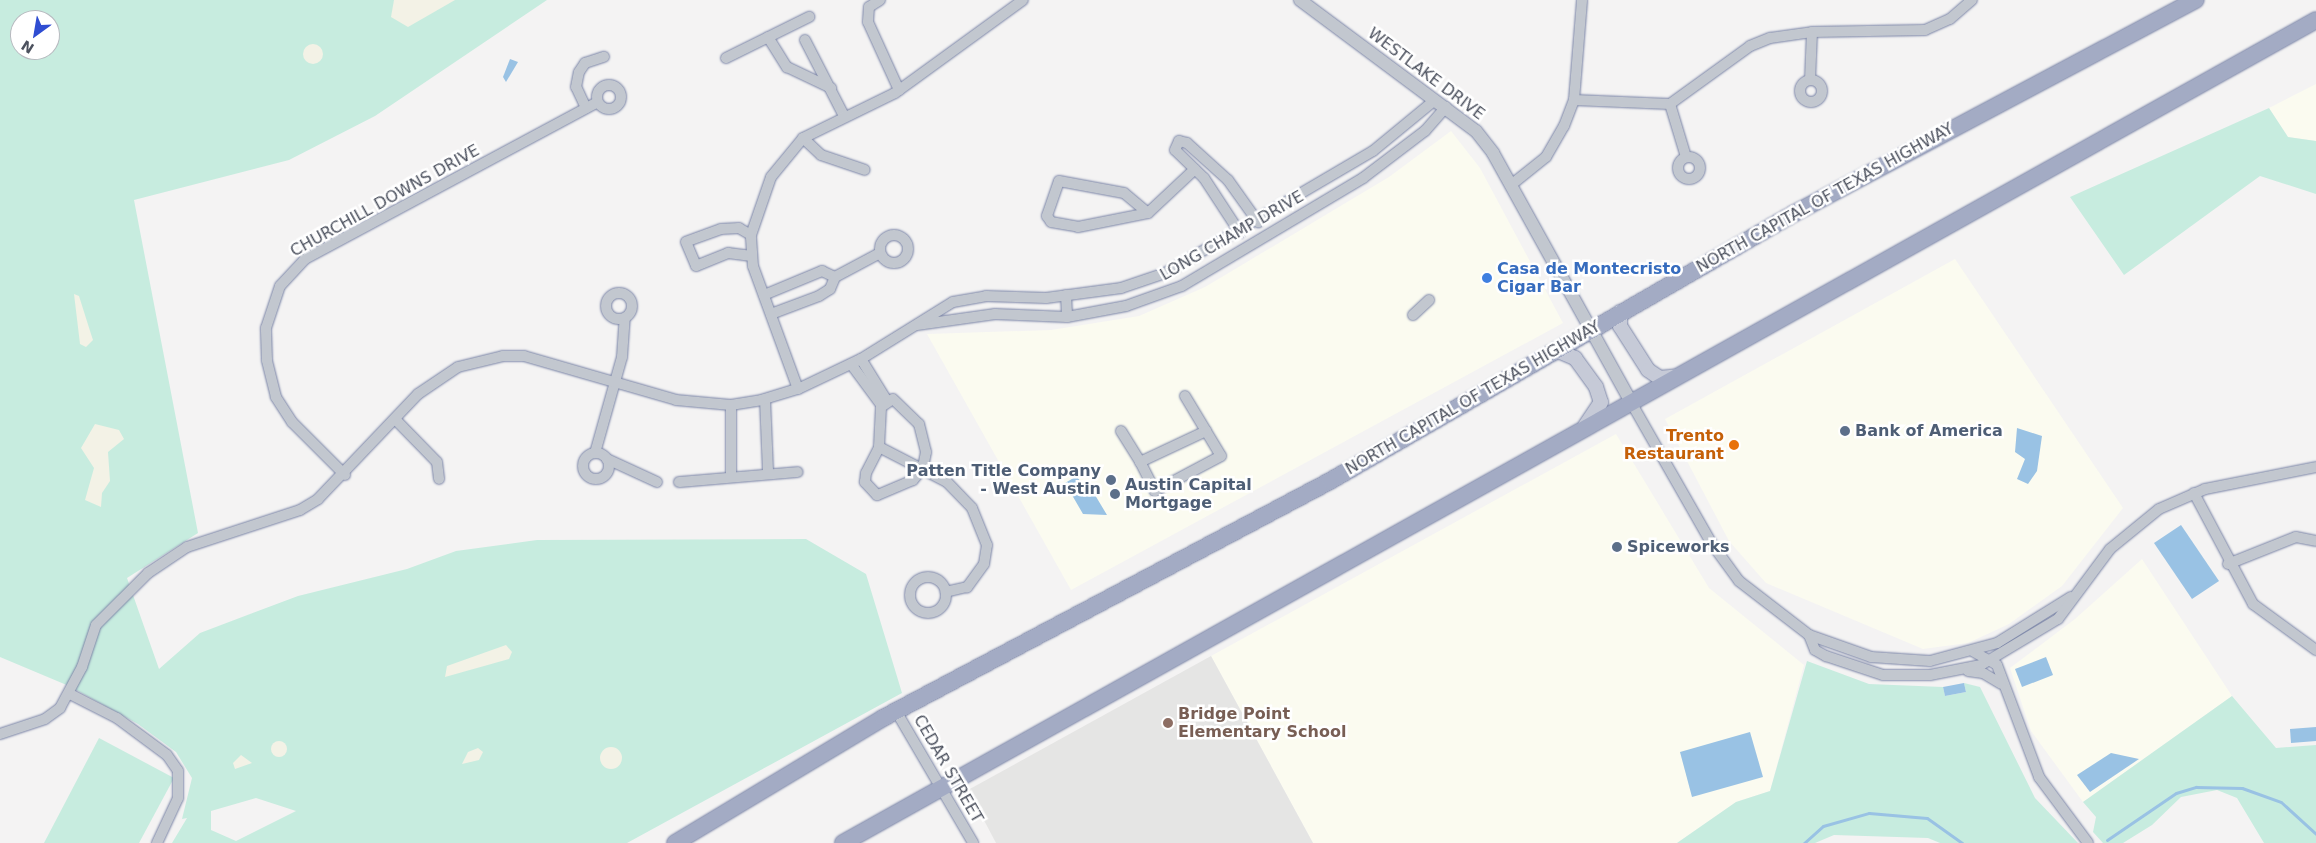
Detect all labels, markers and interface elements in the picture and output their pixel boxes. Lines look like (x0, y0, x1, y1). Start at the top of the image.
north arrow (10, 10, 60, 60)
street label: WESTLAKE DRIVE (1364, 24, 1488, 124)
text: N (18, 37, 37, 57)
street label: NORTH CAPITAL OF TEXAS HIGHWAY (1693, 119, 1957, 277)
street label: CHURCHILL DOWNS DRIVE (287, 141, 483, 261)
street label: LONG CHAMP DRIVE (1157, 187, 1307, 285)
place label: Casa de Montecristo Cigar Bar (1497, 259, 1681, 297)
marker: Casa de Montecristo Cigar Bar (1481, 272, 1493, 284)
street label: NORTH CAPITAL OF TEXAS HIGHWAY (1342, 317, 1604, 479)
place label: Bank of America (1855, 421, 2003, 441)
marker: Bank of America (1839, 425, 1851, 437)
place label: Trento Restaurant (1624, 426, 1724, 464)
marker: Trento Restaurant (1728, 439, 1740, 451)
place label: Patten Title Company - West Austin (906, 461, 1101, 499)
marker: Patten Title Company - West Austin (1105, 474, 1117, 486)
place label: Austin Capital Mortgage (1125, 475, 1252, 513)
marker: Austin Capital Mortgage (1109, 488, 1121, 500)
place label: Spiceworks (1627, 537, 1730, 557)
marker: Spiceworks (1611, 541, 1623, 553)
place label: Bridge Point Elementary School (1178, 704, 1346, 742)
street label: CEDAR STREET (909, 712, 987, 826)
marker: Bridge Point Elementary School (1162, 717, 1174, 729)

